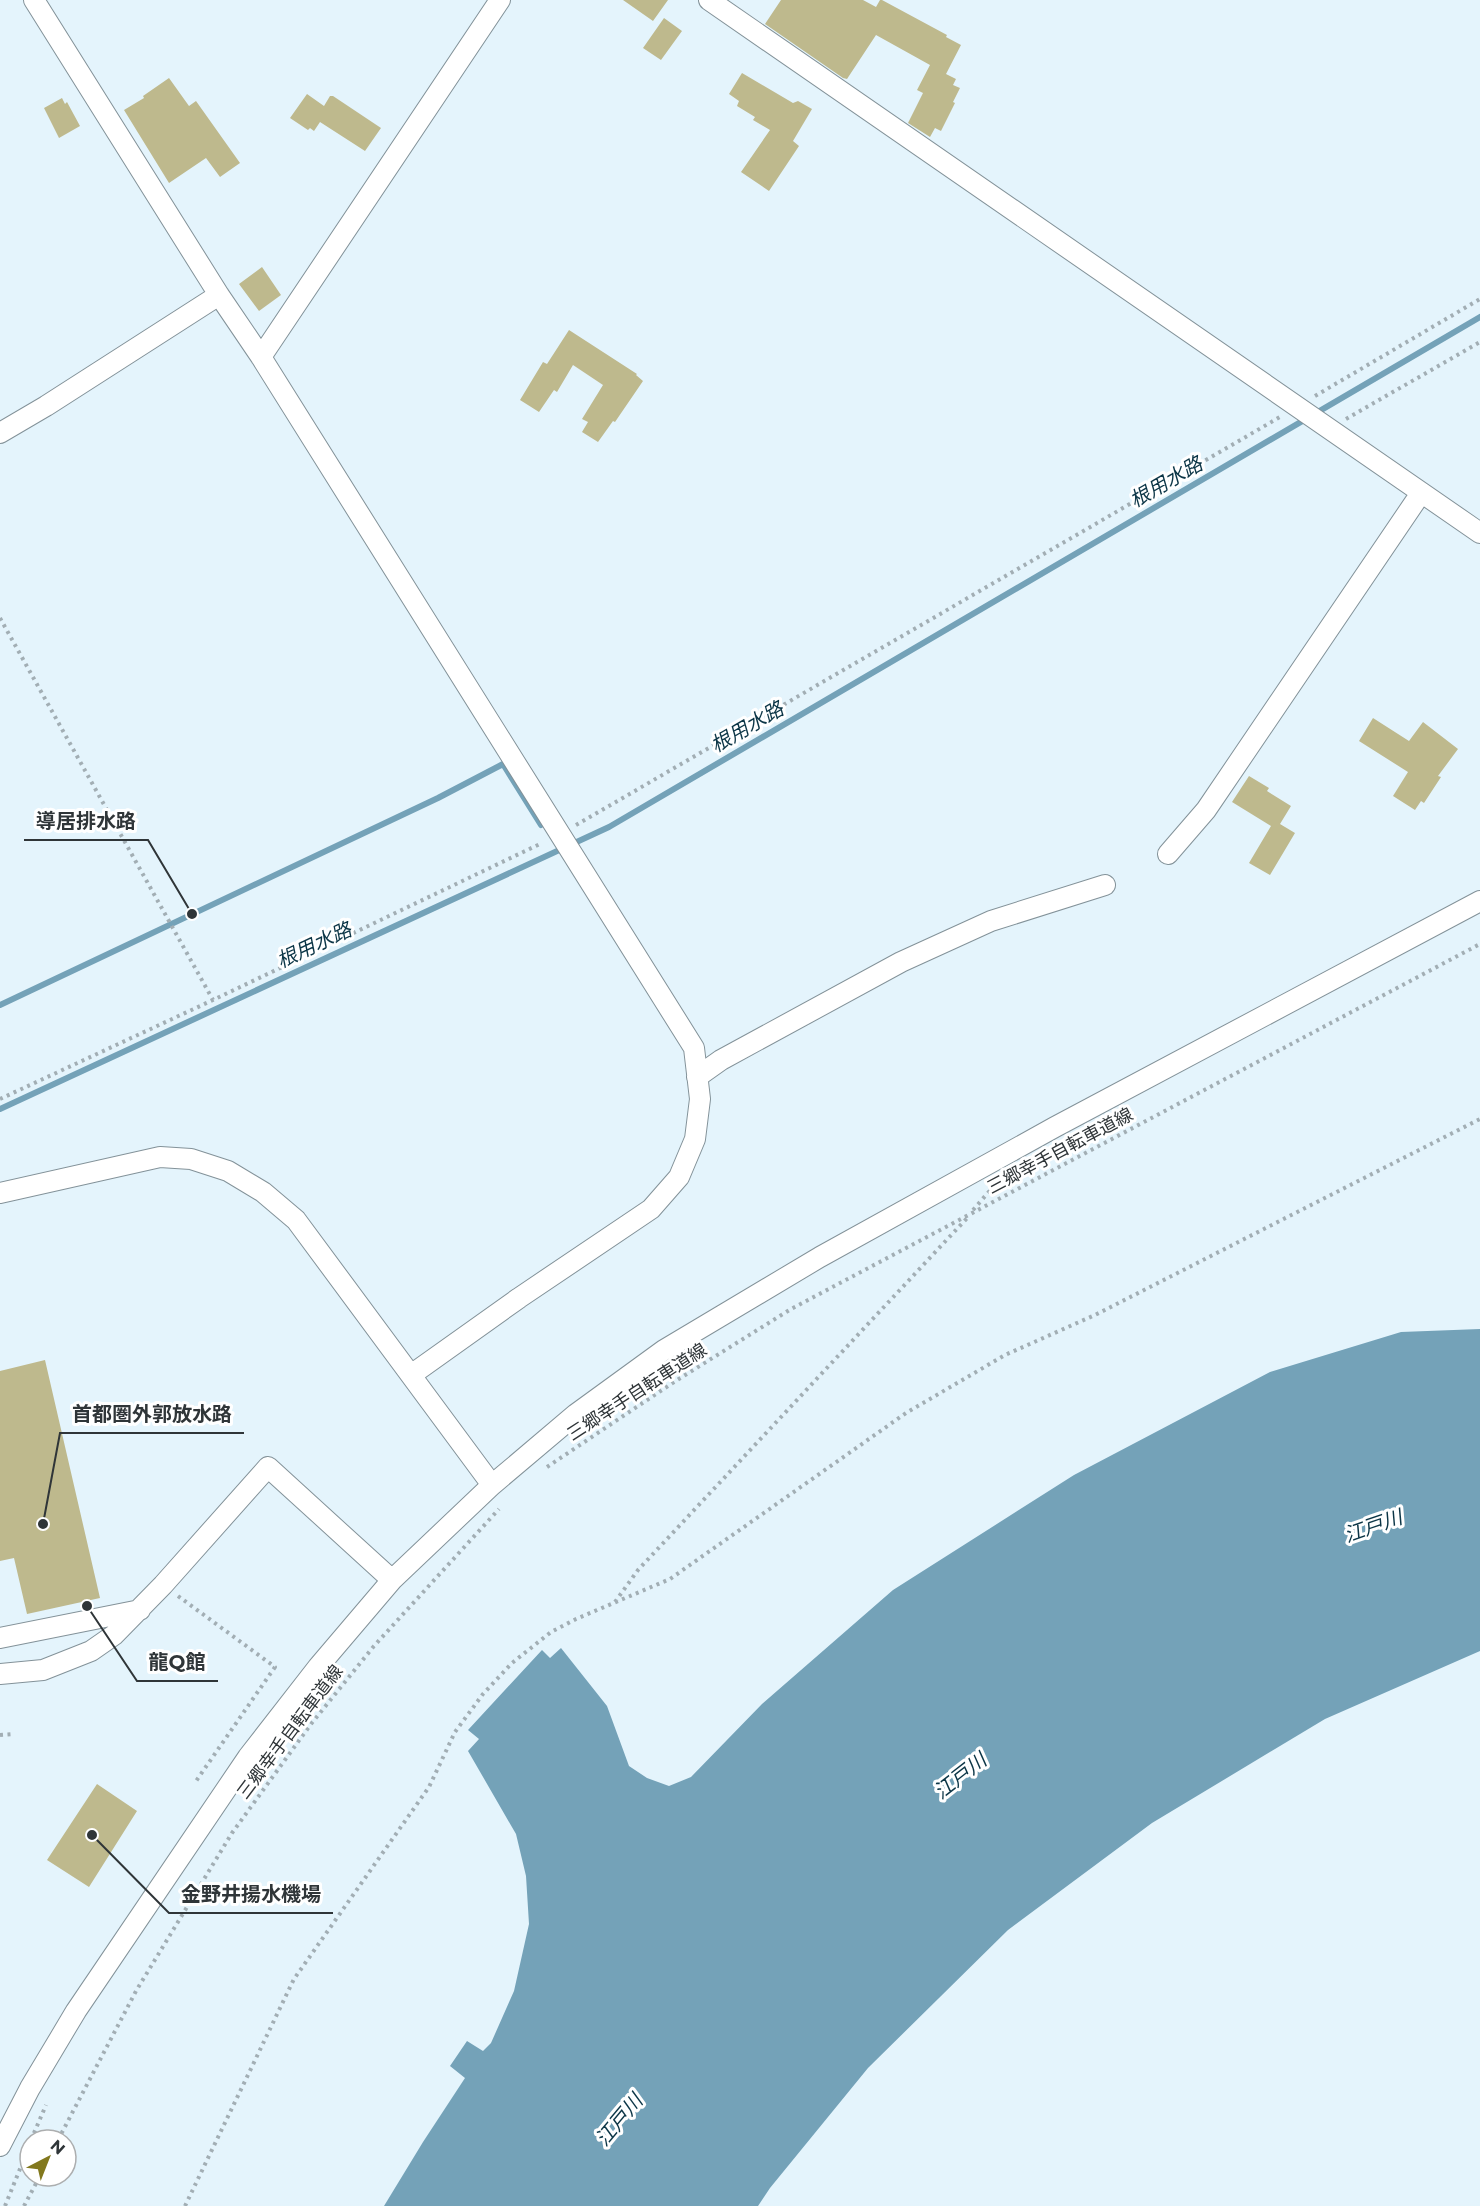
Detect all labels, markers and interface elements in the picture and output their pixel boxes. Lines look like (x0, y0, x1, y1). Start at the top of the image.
water label: 根用水路 (1125, 451, 1208, 512)
water label: 根用水路 (706, 696, 789, 757)
callout: 導居排水路 (24, 802, 148, 840)
text: 導居排水路 (36, 809, 136, 833)
water label: 根用水路 (273, 916, 357, 973)
street label: 三郷幸手自転車道線 (983, 1103, 1137, 1199)
street label: 三郷幸手自転車道線 (563, 1339, 711, 1445)
callout: 首都圏外郭放水路 (60, 1395, 244, 1433)
text: 首都圏外郭放水路 (72, 1402, 232, 1426)
water label: 江戸川 (1341, 1504, 1407, 1547)
callout: 龍Q館 (137, 1643, 218, 1681)
text: 龍Q館 (149, 1650, 205, 1674)
street label: 三郷幸手自転車道線 (232, 1661, 348, 1803)
water label: 江戸川 (929, 1747, 993, 1804)
callout: 金野井揚水機場 (169, 1875, 333, 1913)
text: 金野井揚水機場 (181, 1882, 321, 1906)
water label: 江戸川 (591, 2088, 649, 2151)
north arrow (18, 2128, 78, 2188)
text: N (47, 2136, 69, 2159)

